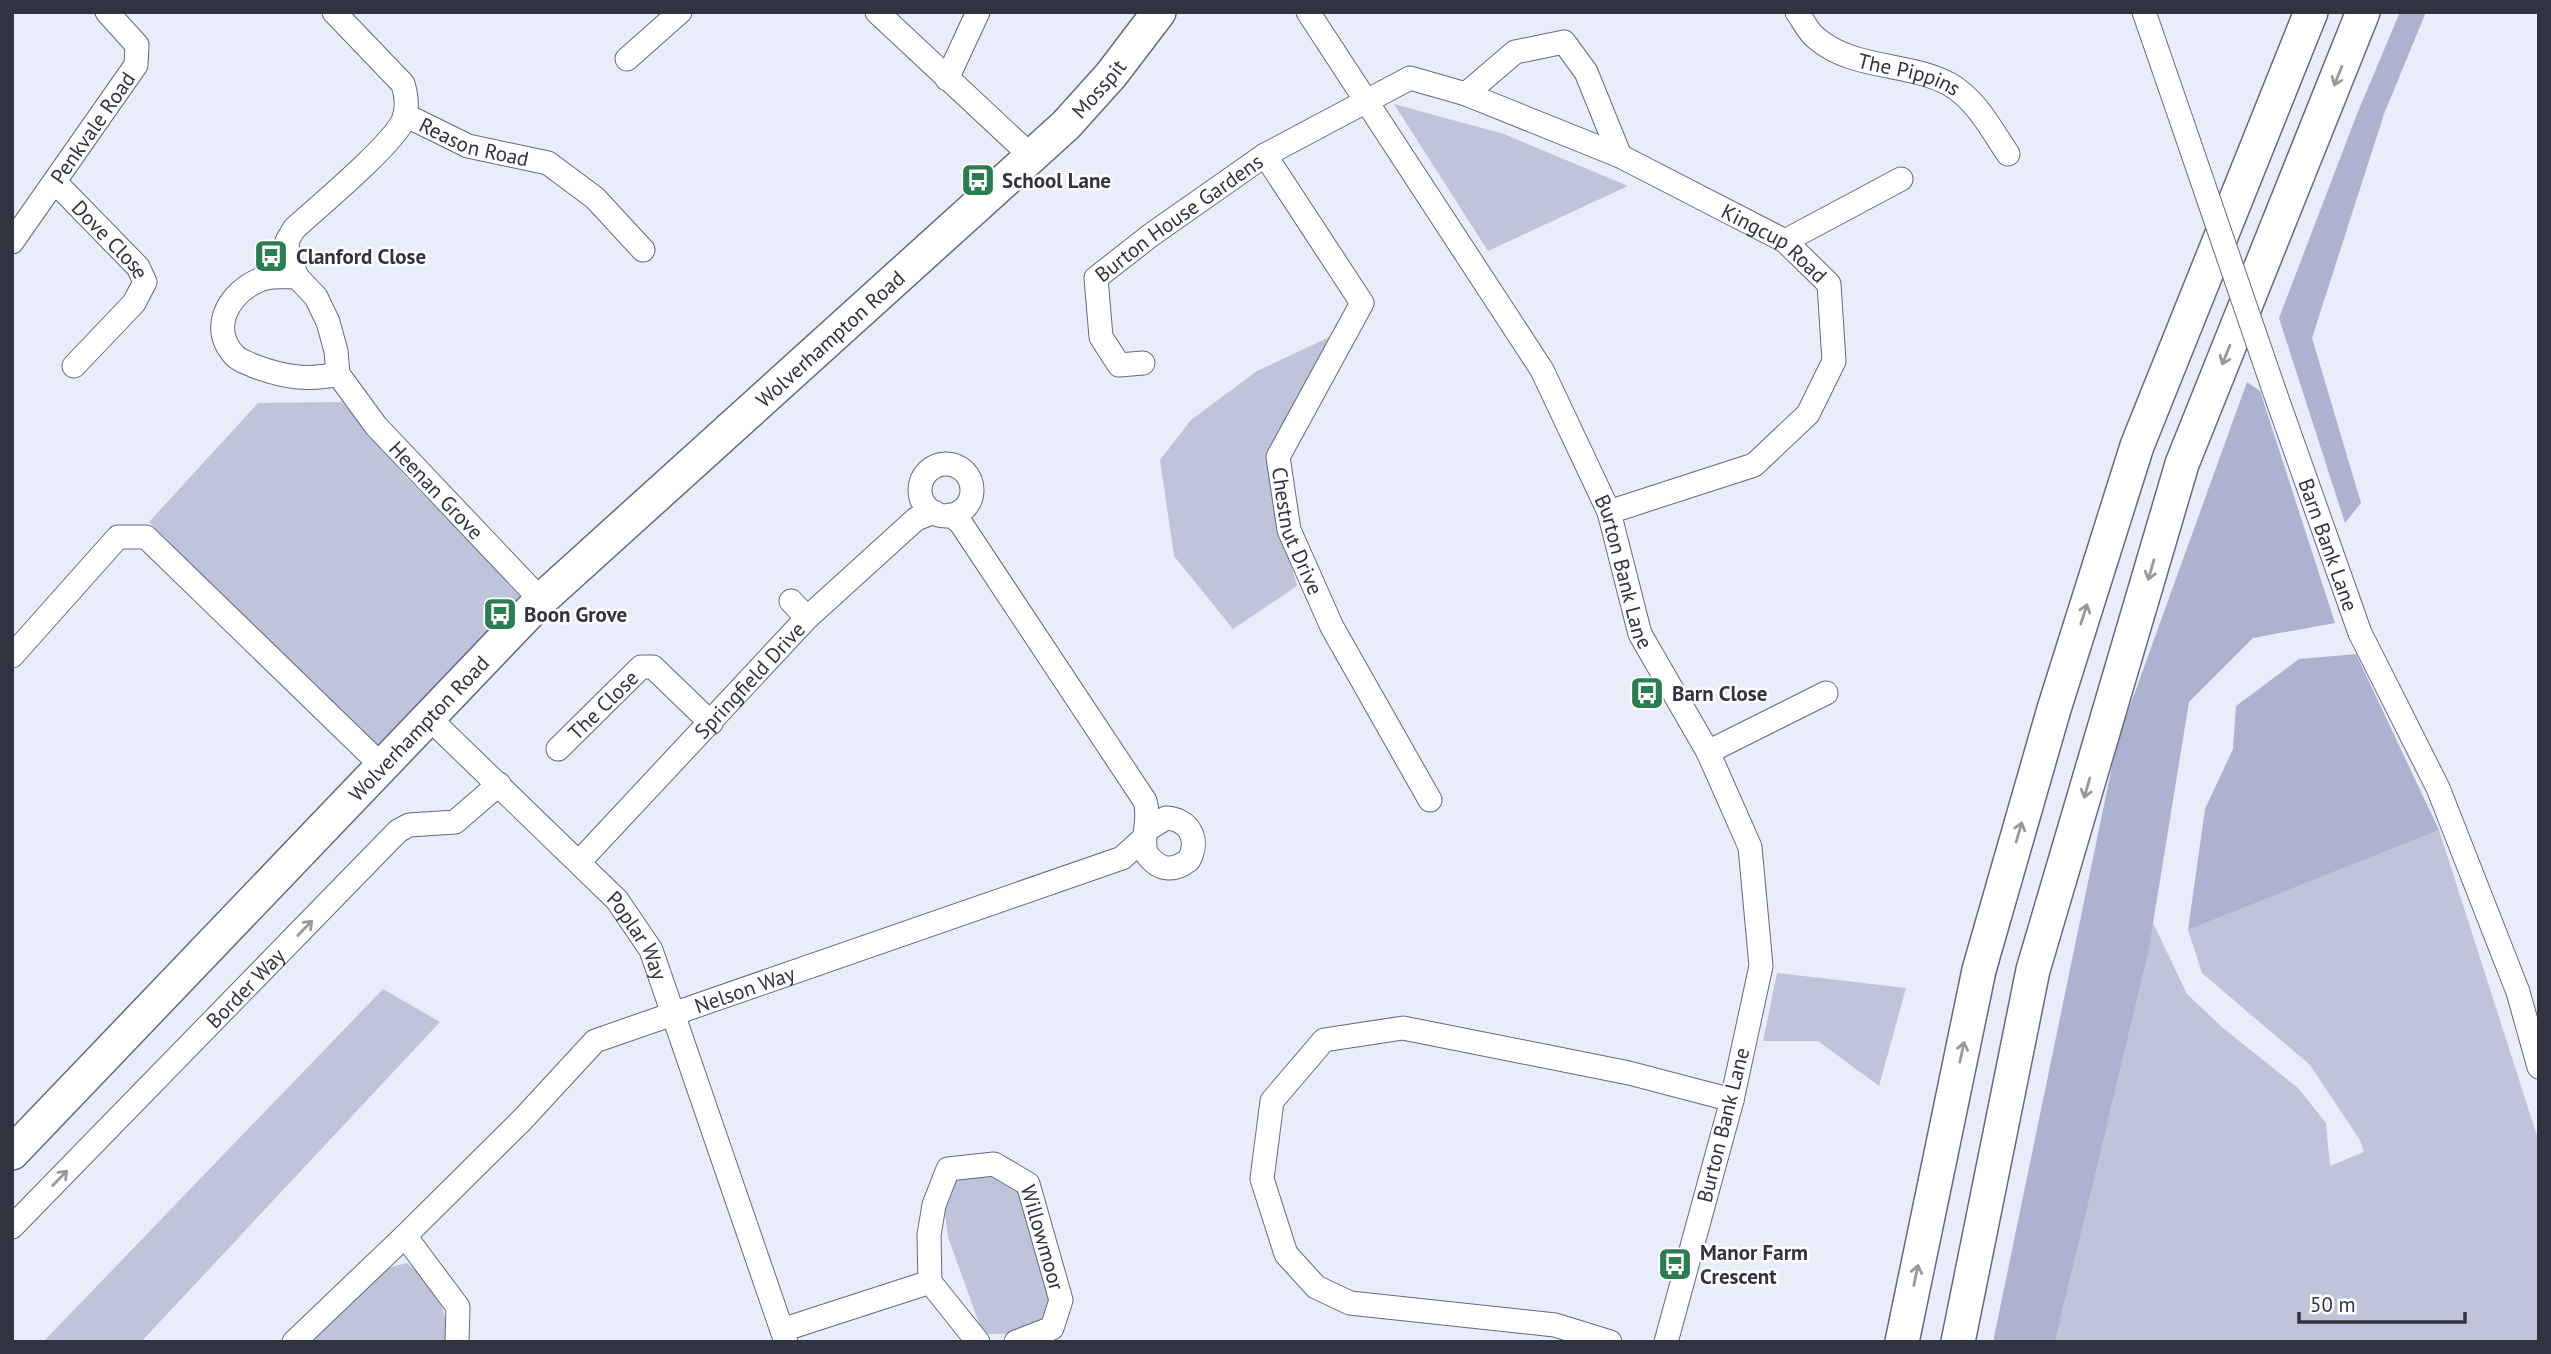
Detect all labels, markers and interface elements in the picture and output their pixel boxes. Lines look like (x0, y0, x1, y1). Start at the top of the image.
street label: The Pippins (1855, 46, 1966, 101)
street label: Mosspit (1065, 54, 1132, 124)
one-way arrow (2330, 64, 2343, 86)
street label: Penkvale Road (44, 66, 141, 189)
street label: Reason Road (415, 111, 531, 172)
street label: Burton House Gardens (1089, 147, 1268, 288)
bus stop icon: School Lane (959, 161, 997, 199)
place label: School Lane (1002, 167, 1111, 194)
street label: Dove Close (66, 194, 155, 283)
street label: Kingcup Road (1717, 197, 1833, 288)
bus stop icon: Clanford Close (252, 237, 290, 275)
place label: Clanford Close (296, 243, 426, 270)
street label: Wolverhampton Road (750, 264, 910, 413)
one-way arrow (2218, 344, 2231, 366)
street label: Heenan Grove (384, 435, 490, 545)
street label: Chestnut Drive (1266, 465, 1329, 599)
street label: Barn Bank Lane (2293, 474, 2365, 615)
street label: Burton Bank Lane (1589, 490, 1659, 654)
one-way arrow (2144, 558, 2157, 580)
bus stop icon: Boon Grove (481, 595, 519, 633)
place label: Boon Grove (524, 601, 627, 628)
one-way arrow (2078, 603, 2091, 625)
street label: Springfield Drive (688, 616, 810, 744)
street label: Wolverhampton Road (342, 649, 494, 807)
street label: The Close (562, 664, 644, 745)
bus stop icon: Barn Close (1628, 674, 1666, 712)
place label: Barn Close (1672, 680, 1767, 707)
one-way arrow (2079, 777, 2092, 799)
one-way arrow (2013, 821, 2026, 843)
street label: Poplar Way (602, 885, 674, 984)
one-way arrow (297, 920, 314, 937)
street label: Border Way (200, 942, 290, 1034)
street label: Nelson Way (691, 959, 798, 1019)
one-way arrow (1956, 1041, 1970, 1064)
street label: Burton Bank Lane (1691, 1045, 1755, 1205)
one-way arrow (51, 1170, 68, 1187)
street label: Willowmoor (1015, 1181, 1071, 1293)
place label: Manor Farm Crescent (1700, 1239, 1808, 1290)
bus stop icon: Manor Farm Crescent (1656, 1245, 1694, 1283)
one-way arrow (1909, 1264, 1923, 1287)
scale bar (2299, 1280, 2465, 1324)
text: 50 m (2310, 1291, 2356, 1318)

